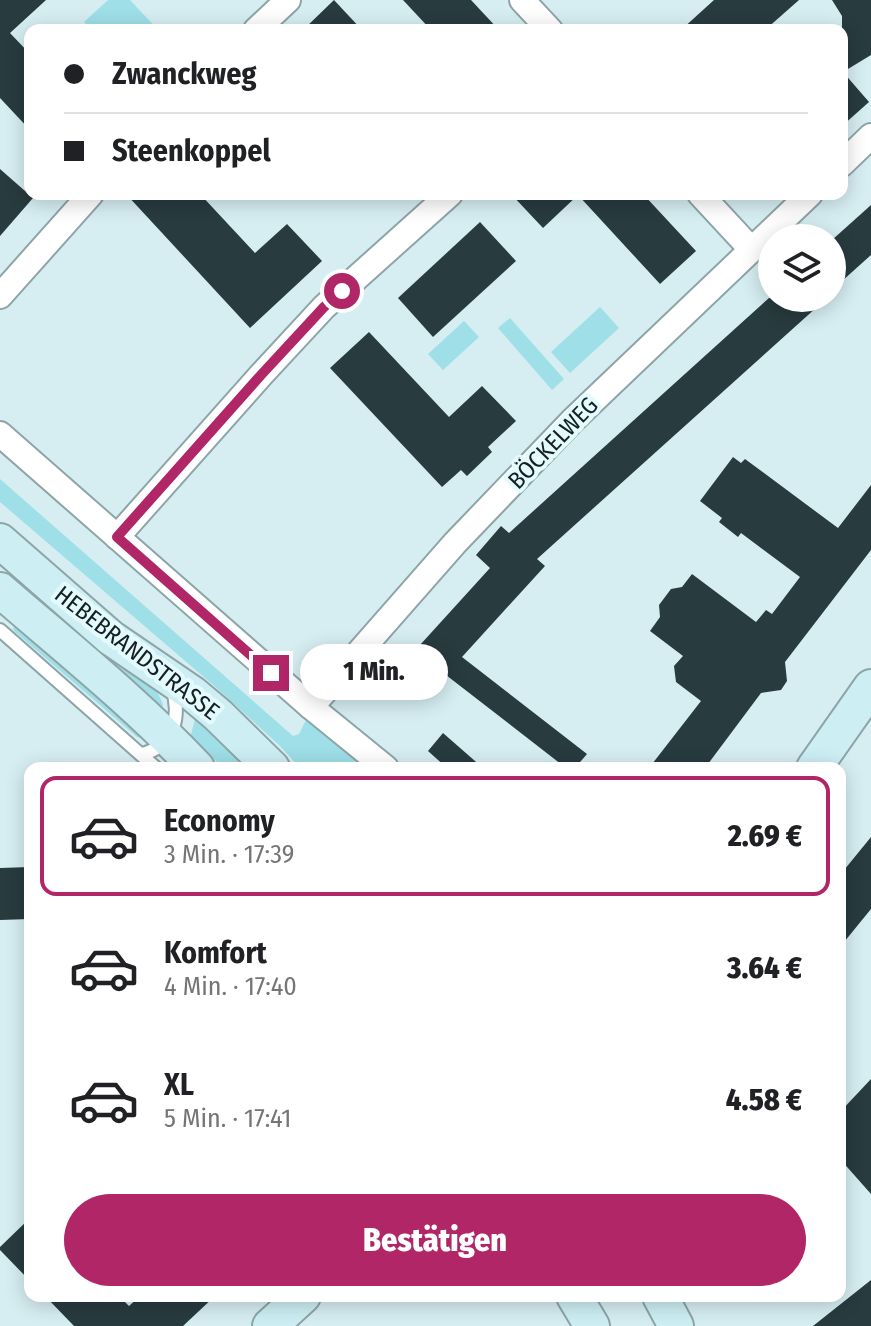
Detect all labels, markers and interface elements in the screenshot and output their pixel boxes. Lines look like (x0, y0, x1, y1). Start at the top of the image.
text: Zwanckweg (112, 56, 256, 92)
text: Steenkoppel (112, 133, 271, 169)
map controls (758, 224, 846, 312)
button: layers (758, 224, 846, 312)
route start (324, 273, 360, 309)
street label: BÖCKELWEG (502, 391, 604, 495)
street label: HEBEBRANDSTRASSE (49, 580, 225, 726)
callout: 1 Min. (299, 645, 447, 701)
route end (253, 655, 289, 691)
text: 1 Min. (343, 656, 405, 687)
icon: car (68, 800, 140, 872)
text: Economy (164, 803, 275, 839)
text: 2.69 € (728, 818, 802, 854)
text: 3 Min. · 17:39 (164, 839, 294, 870)
icon: car (68, 932, 140, 1004)
text: Komfort (164, 935, 267, 971)
text: 3.64 € (727, 950, 802, 986)
text: 4 Min. · 17:40 (164, 971, 297, 1002)
icon: car (68, 1064, 140, 1136)
text: XL (164, 1067, 194, 1103)
text: 4.58 € (726, 1082, 802, 1118)
text: 5 Min. · 17:41 (164, 1103, 291, 1134)
button: Bestätigen (64, 1194, 806, 1286)

